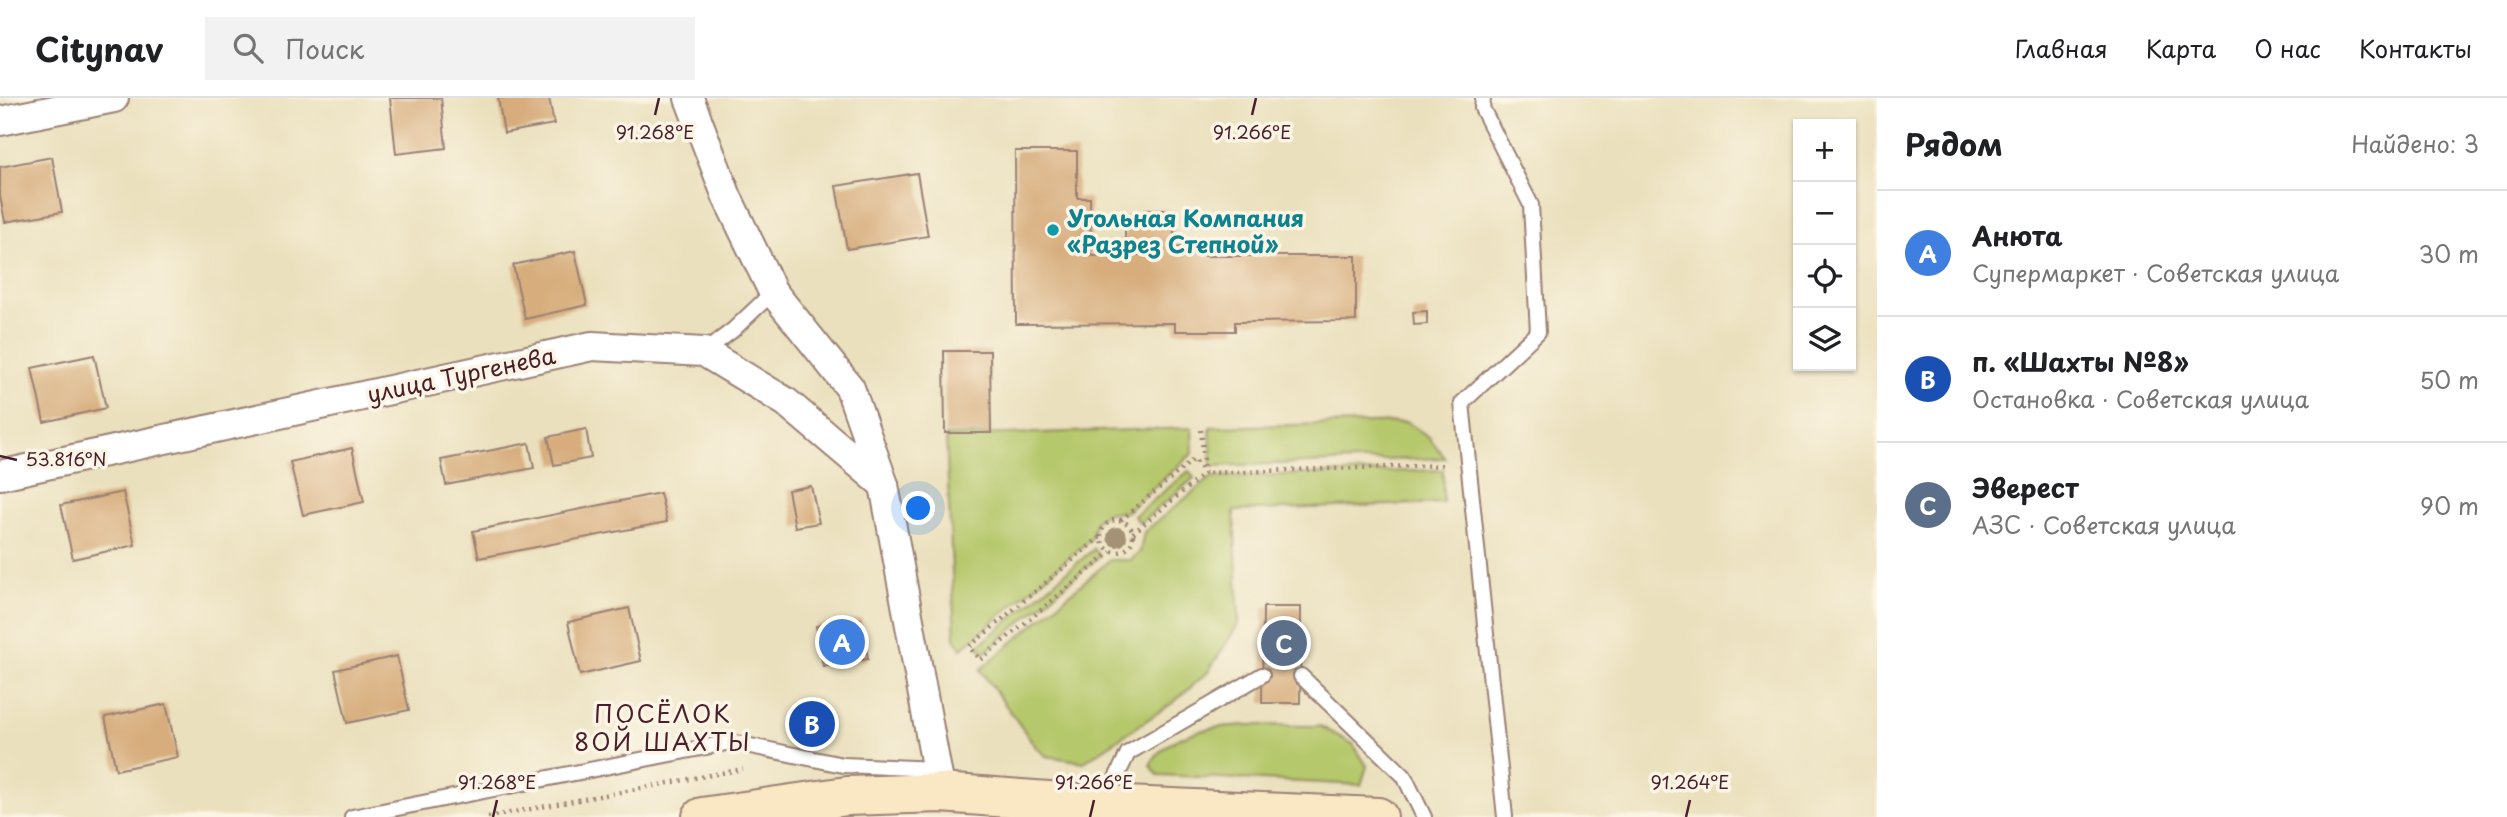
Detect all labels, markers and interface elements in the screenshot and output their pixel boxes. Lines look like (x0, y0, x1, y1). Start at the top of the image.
search box (205, 17, 695, 80)
text: Citynav (35, 23, 163, 73)
icon: search (229, 29, 267, 67)
text: Поиск (285, 29, 364, 68)
text: Главная (2015, 30, 2108, 66)
text: Карта (2146, 30, 2216, 66)
text: О нас (2254, 30, 2321, 66)
text: Контакты (2359, 30, 2472, 66)
text: 91.268°E (616, 118, 694, 145)
text: 91.266°E (1213, 118, 1291, 145)
map controls (1793, 119, 1856, 371)
button: + (1793, 119, 1856, 182)
text: Рядом (1905, 121, 2003, 166)
text: Найдено: 3 (2351, 126, 2479, 161)
button: − (1793, 182, 1856, 245)
place label: Угольная Компания «Разрез Степной» (1067, 200, 1304, 261)
text: Анюта (1972, 216, 2063, 255)
marker: Угольная Компания «Разрез Степной» (1045, 222, 1061, 238)
text: A (1919, 236, 1937, 271)
text: 30 m (2418, 236, 2479, 271)
button: locate (1793, 245, 1856, 308)
text: Супермаркет · Советская улица (1972, 255, 2339, 290)
button: layers (1793, 308, 1856, 371)
street label: улица Тургенева (364, 337, 559, 411)
text: п. «Шахты №8» (1972, 342, 2189, 381)
text: B (1920, 362, 1936, 397)
text: 50 m (2419, 362, 2479, 397)
text: Остановка · Советская улица (1972, 381, 2309, 416)
text: 53.816°N (25, 445, 107, 472)
text: Эверест (1972, 468, 2079, 507)
text: C (1919, 488, 1937, 523)
text: 90 m (2420, 488, 2479, 523)
your location (901, 491, 935, 525)
text: АЗС · Советская улица (1972, 507, 2236, 542)
pin: A (819, 616, 865, 668)
pin: C (1261, 617, 1307, 669)
district label: ПОСЁЛОК 8ОЙ ШАХТЫ (574, 695, 752, 759)
pin: B (789, 698, 835, 750)
text: 91.268°E (458, 768, 536, 795)
text: 91.266°E (1055, 768, 1133, 795)
text: 91.264°E (1651, 768, 1729, 795)

